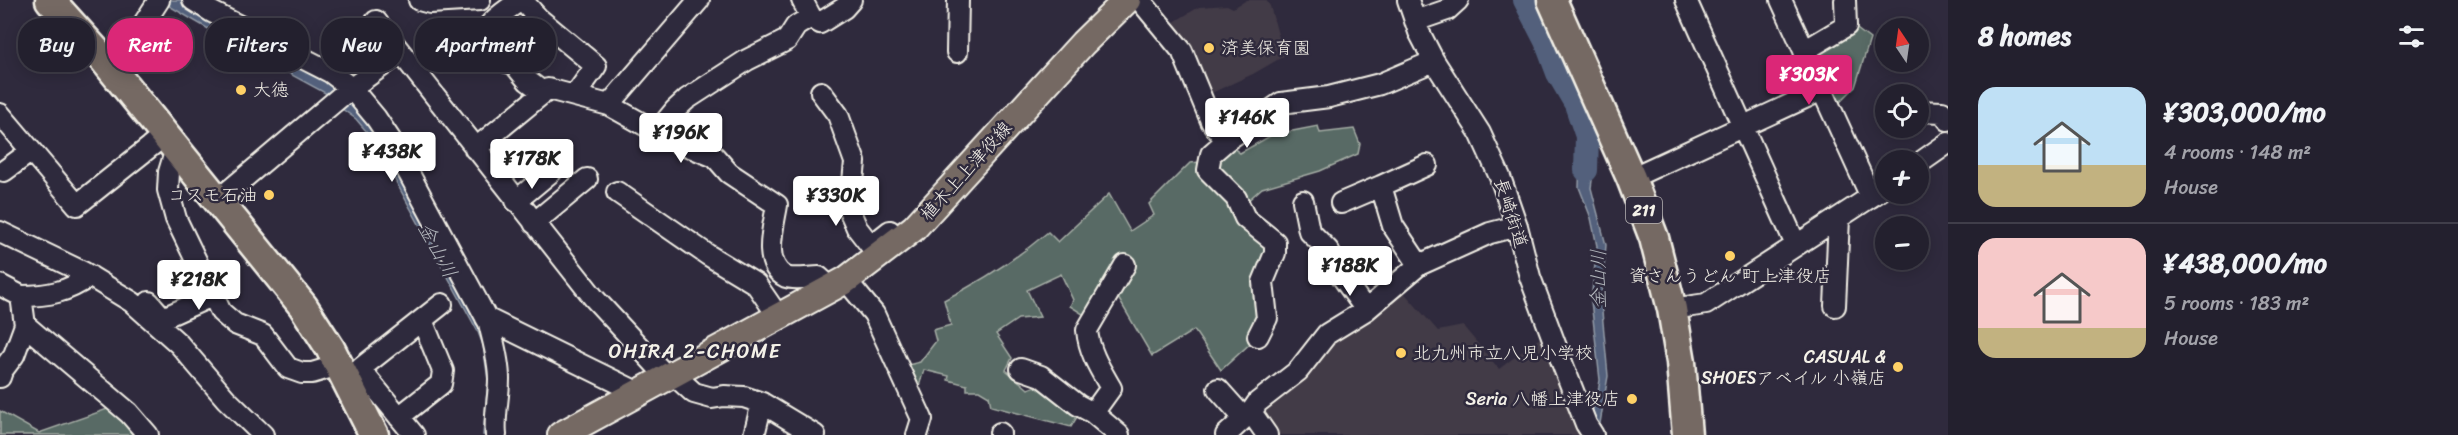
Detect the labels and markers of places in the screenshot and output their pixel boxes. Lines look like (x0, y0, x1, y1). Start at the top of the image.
place label: 済美保育園 (1221, 32, 1311, 64)
marker: 済美保育園 (1202, 41, 1216, 55)
pin: ¥303K (1767, 55, 1851, 106)
place label: 大徳 (253, 74, 289, 106)
marker: 大徳 (234, 83, 248, 97)
pin: ¥146K (1205, 98, 1289, 149)
pin: ¥196K (639, 113, 723, 164)
pin: ¥438K (350, 132, 434, 183)
pin: ¥178K (490, 139, 574, 190)
pin: ¥330K (794, 176, 878, 227)
place label: コスモ石油 (168, 179, 257, 211)
marker: コスモ石油 (262, 188, 276, 202)
pin: ¥188K (1308, 246, 1392, 297)
marker: 資さんうどん 町上津役店 (1723, 249, 1737, 263)
pin: ¥218K (157, 260, 241, 311)
place label: 資さんうどん 町上津役店 (1628, 260, 1832, 292)
place label: 北九州市立八児小学校 (1413, 337, 1593, 369)
place label: CASUAL & SHOESアベイル 小嶺店 (1701, 341, 1886, 394)
marker: 北九州市立八児小学校 (1394, 346, 1408, 360)
marker: CASUAL & SHOESアベイル 小嶺店 (1891, 360, 1905, 374)
place label: Seria 八幡上津役店 (1465, 383, 1620, 415)
marker: Seria 八幡上津役店 (1625, 392, 1639, 406)

